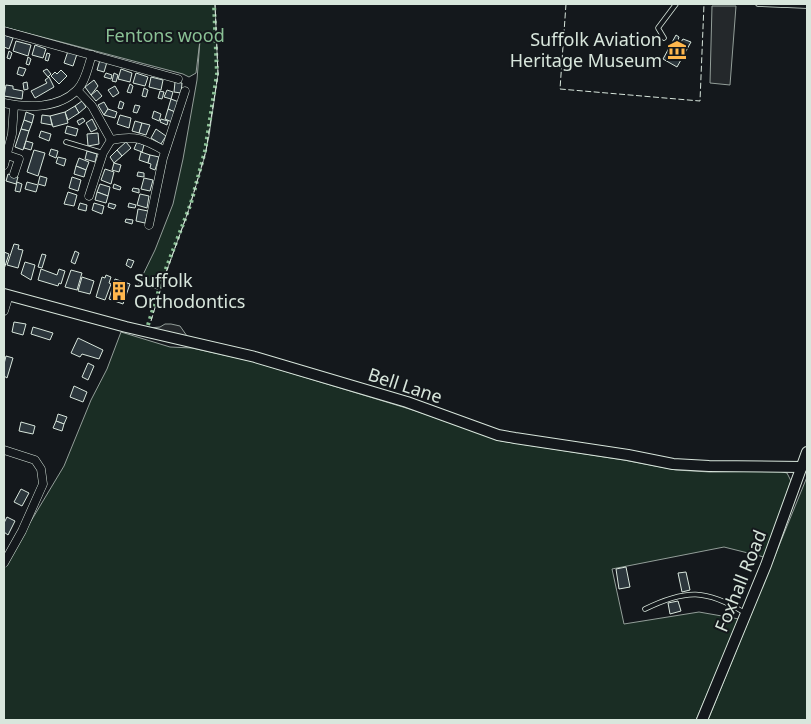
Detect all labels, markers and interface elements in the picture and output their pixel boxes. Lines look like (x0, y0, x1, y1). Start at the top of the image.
park label: Fentons wood (105, 23, 225, 47)
place label: Suffolk Aviation Heritage Museum (510, 27, 662, 72)
museum icon: Suffolk Aviation Heritage Museum (666, 39, 688, 61)
place label: Suffolk Orthodontics (134, 268, 246, 313)
building icon: Suffolk Orthodontics (108, 280, 130, 302)
street label: Bell Lane (365, 362, 445, 408)
street label: Foxhall Road (709, 526, 771, 635)

